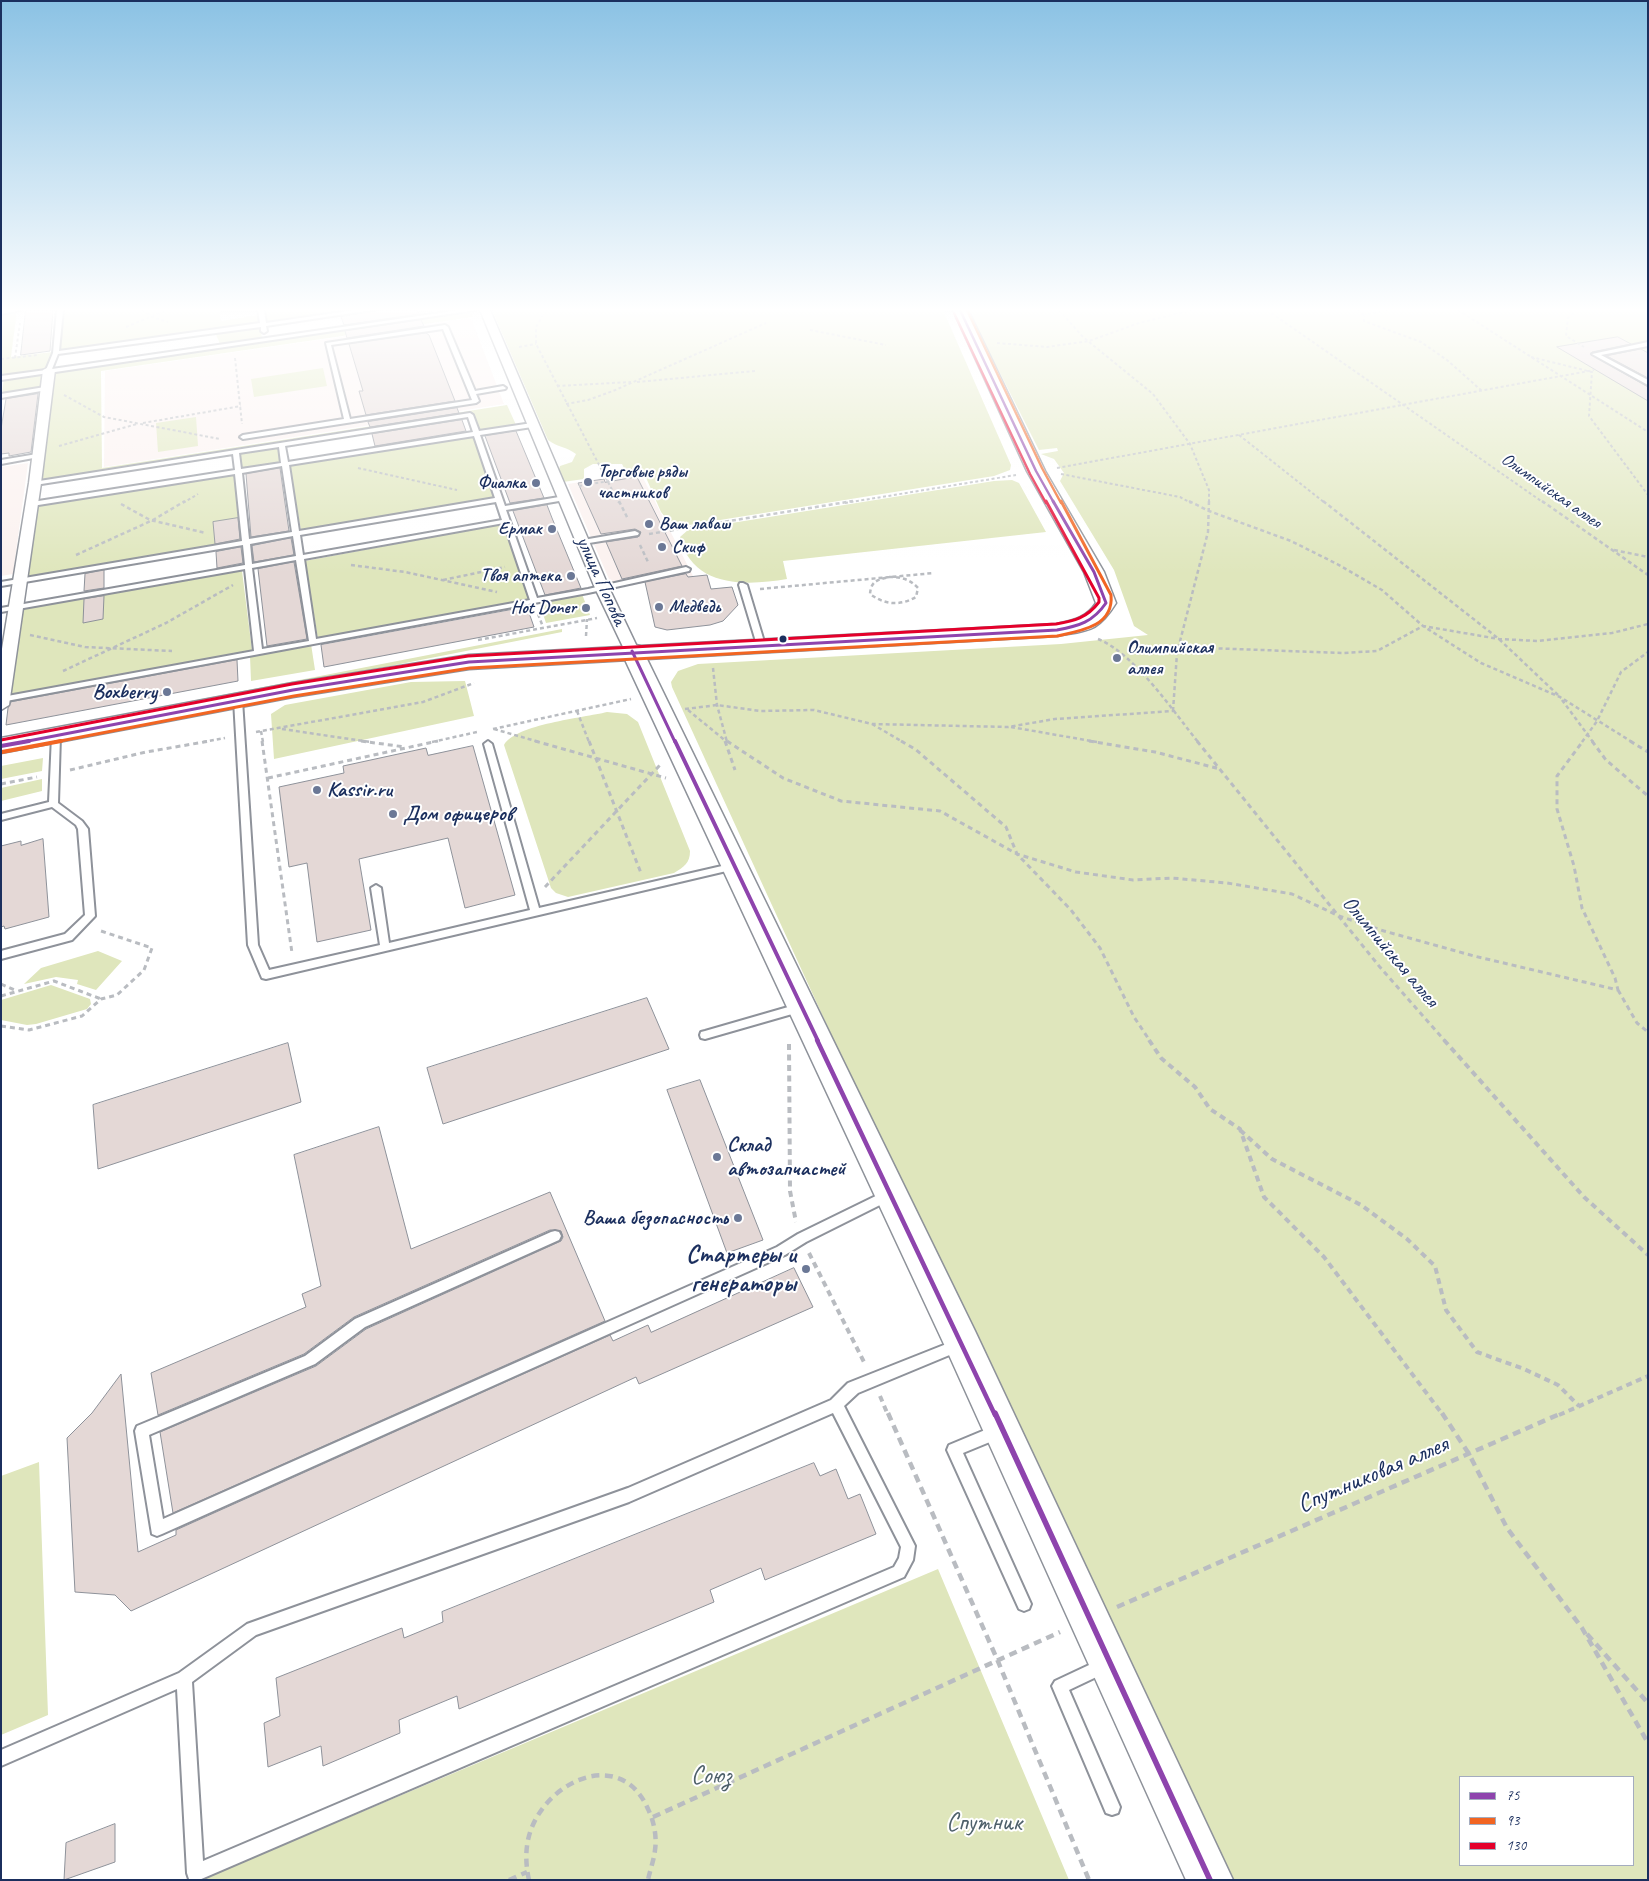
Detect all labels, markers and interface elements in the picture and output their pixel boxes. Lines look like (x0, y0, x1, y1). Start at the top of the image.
street label: Олимпийская аллея (1497, 448, 1605, 534)
place label: Торговые ряды частников (598, 461, 687, 504)
place label: Фиалка (478, 472, 526, 494)
marker: Торговые ряды частников (582, 476, 594, 488)
marker: Фиалка (530, 477, 542, 489)
place label: Ваш лаваш (659, 513, 731, 535)
place label: Ермак (498, 518, 542, 540)
marker: Ваш лаваш (643, 518, 655, 530)
marker: Ермак (546, 523, 558, 535)
street label: улица Попова (570, 532, 632, 630)
place label: Скиф (672, 536, 705, 558)
marker: Скиф (656, 541, 668, 553)
place label: Твоя аптека (481, 565, 561, 587)
marker: Твоя аптека (565, 570, 577, 582)
place label: Медведь (669, 596, 720, 618)
place label: Hot Doner (511, 597, 576, 619)
marker: Медведь (653, 601, 665, 613)
marker: Hot Doner (580, 602, 592, 614)
unlabelled marker (778, 634, 788, 644)
place label: Олимпийская аллея (1127, 637, 1213, 680)
marker: Олимпийская аллея (1111, 652, 1123, 664)
place label: Boxberry (93, 679, 157, 705)
marker: Boxberry (161, 686, 173, 698)
place label: Kassir.ru (327, 777, 392, 803)
marker: Kassir.ru (311, 784, 323, 796)
place label: Дом офицеров (403, 801, 513, 827)
marker: Дом офицеров (387, 808, 399, 820)
street label: Олимпийская аллея (1336, 891, 1444, 1013)
place label: Склад автозапчастей (727, 1132, 845, 1182)
marker: Склад автозапчастей (711, 1151, 723, 1163)
place label: Ваша безопасность (583, 1205, 728, 1231)
marker: Ваша безопасность (732, 1212, 744, 1224)
place label: Стартеры и генераторы (686, 1240, 796, 1299)
marker: Стартеры и генераторы (800, 1263, 812, 1275)
street label: Спутниковая аллея (1293, 1430, 1453, 1520)
park label: Союз (691, 1761, 731, 1791)
legend (1459, 1776, 1634, 1866)
text: 75 (1506, 1786, 1520, 1805)
park label: Спутник (946, 1808, 1022, 1838)
text: 93 (1506, 1811, 1520, 1830)
text: 130 (1506, 1836, 1526, 1855)

